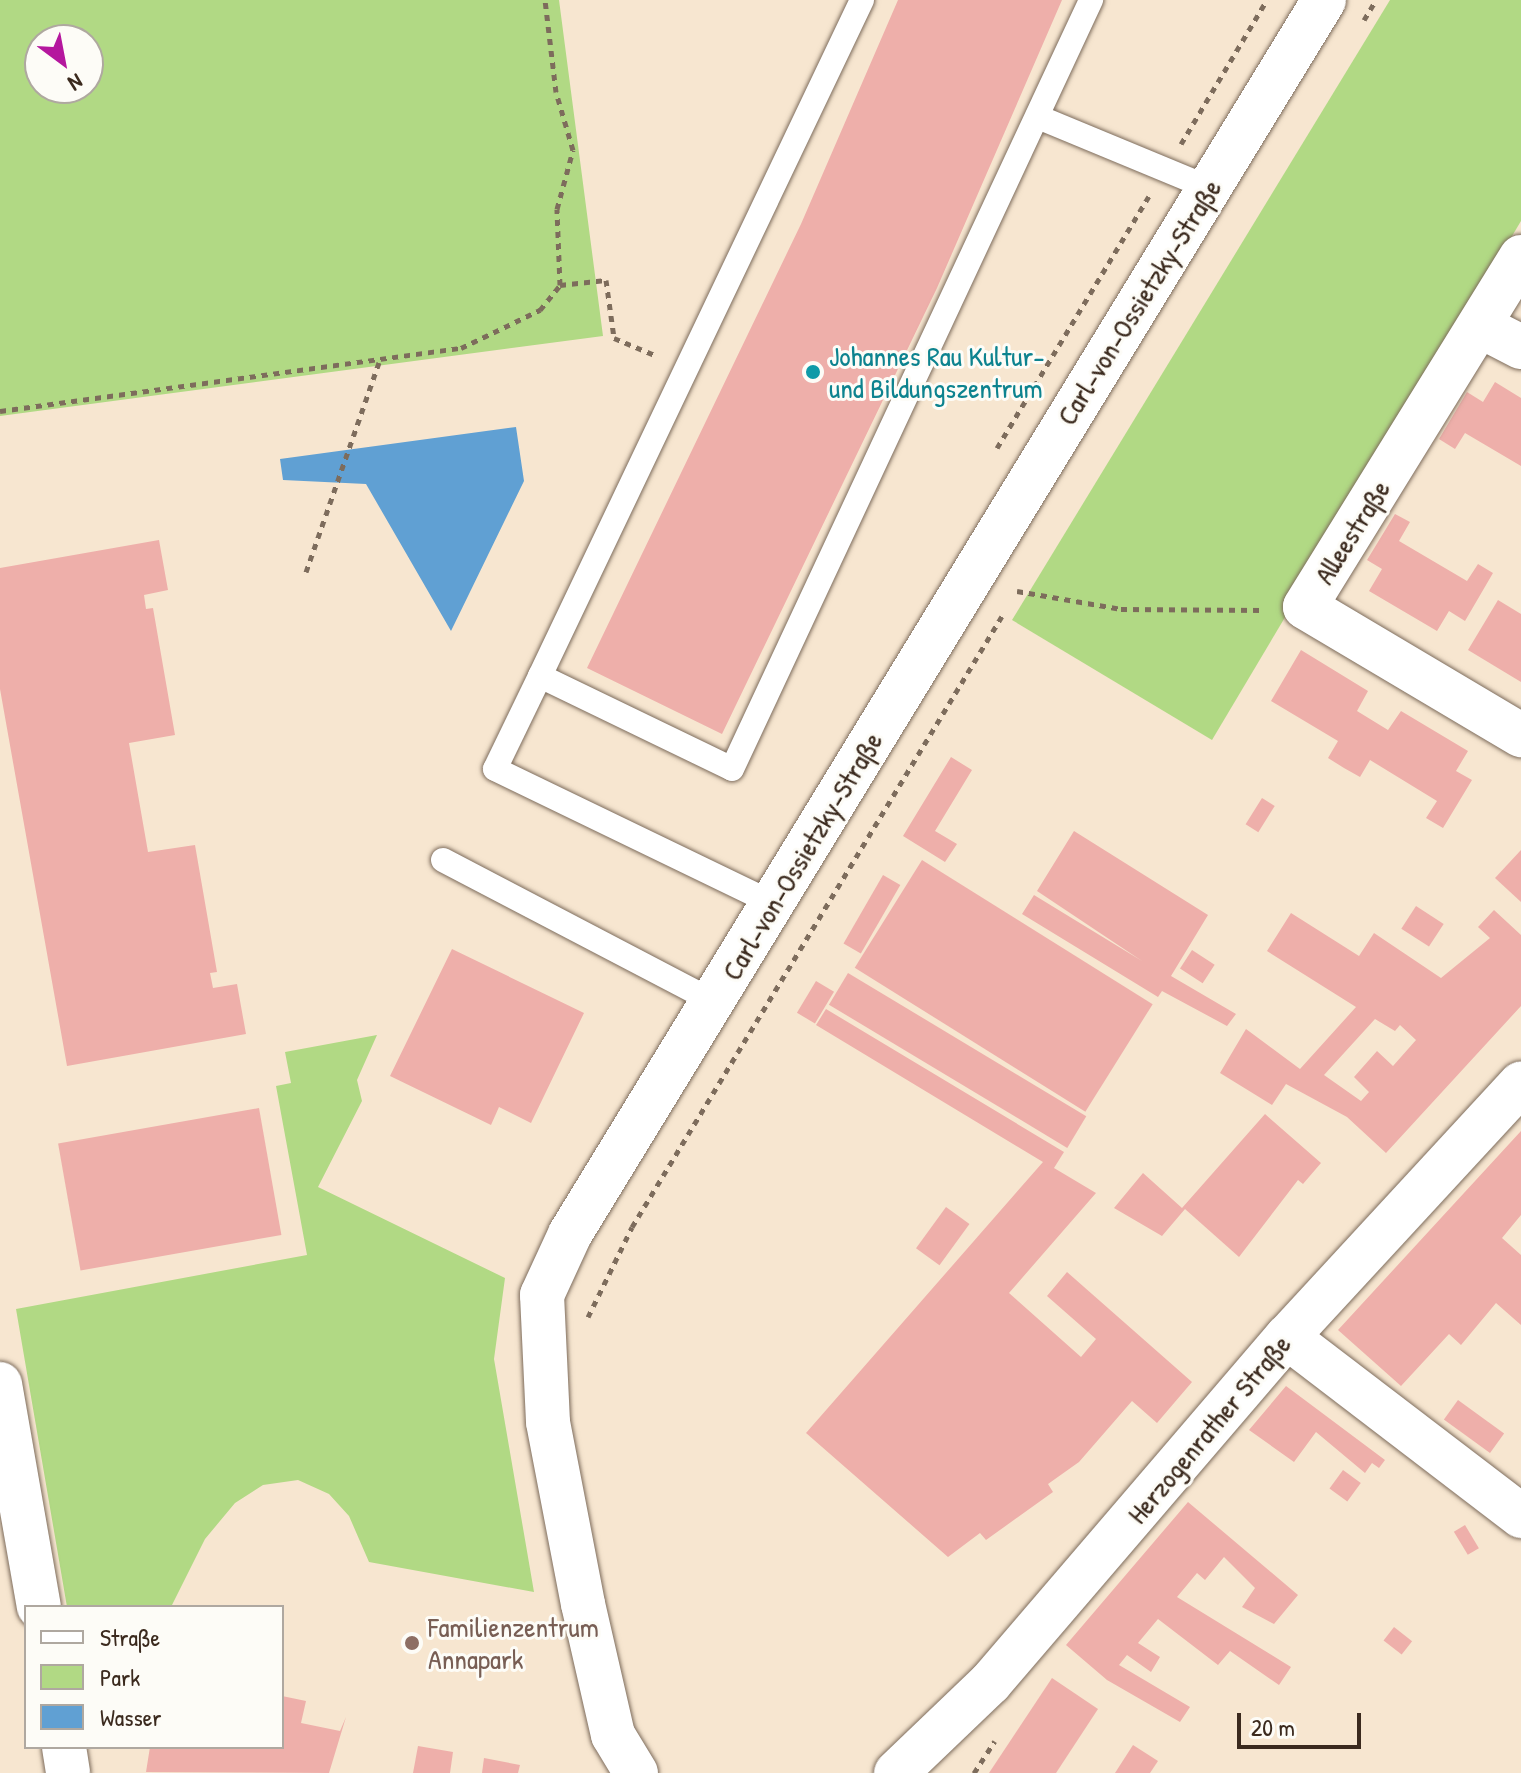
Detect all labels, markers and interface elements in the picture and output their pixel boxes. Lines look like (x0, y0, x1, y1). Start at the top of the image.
north arrow (24, 24, 104, 104)
text: N (63, 67, 89, 98)
street label: Carl-von-Ossietzky-Straße (1050, 173, 1228, 431)
place label: Johannes Rau Kultur- und Bildungszentrum (829, 339, 1045, 405)
marker: Johannes Rau Kultur- und Bildungszentrum (804, 363, 822, 381)
street label: Alleestraße (1307, 474, 1397, 590)
street label: Carl-von-Ossietzky-Straße (715, 726, 889, 986)
street label: Herzogenrather Straße (1120, 1328, 1298, 1530)
legend (24, 1605, 284, 1749)
place label: Familienzentrum Annapark (428, 1610, 599, 1676)
text: Straße (100, 1621, 160, 1653)
marker: Familienzentrum Annapark (403, 1634, 421, 1652)
text: Park (100, 1661, 140, 1693)
scale bar (1241, 1697, 1365, 1747)
text: Wasser (100, 1701, 161, 1733)
text: 20 m (1251, 1711, 1295, 1743)

